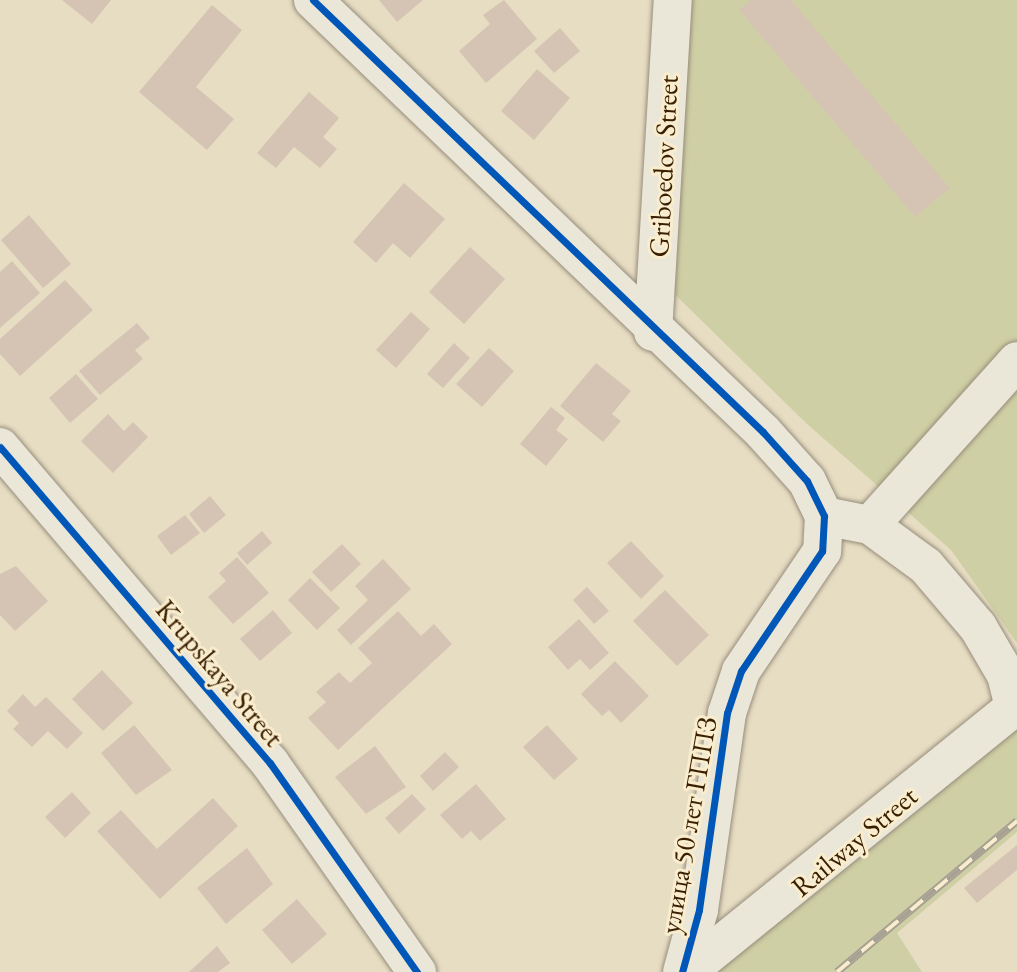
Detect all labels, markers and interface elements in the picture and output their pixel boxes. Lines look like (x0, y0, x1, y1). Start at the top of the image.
street label: Griboedov Street (641, 74, 685, 258)
street label: Krupskaya Street (149, 593, 291, 753)
street label: улица 50 лет ГППЗ (652, 714, 724, 936)
street label: Railway Street (784, 779, 924, 903)

